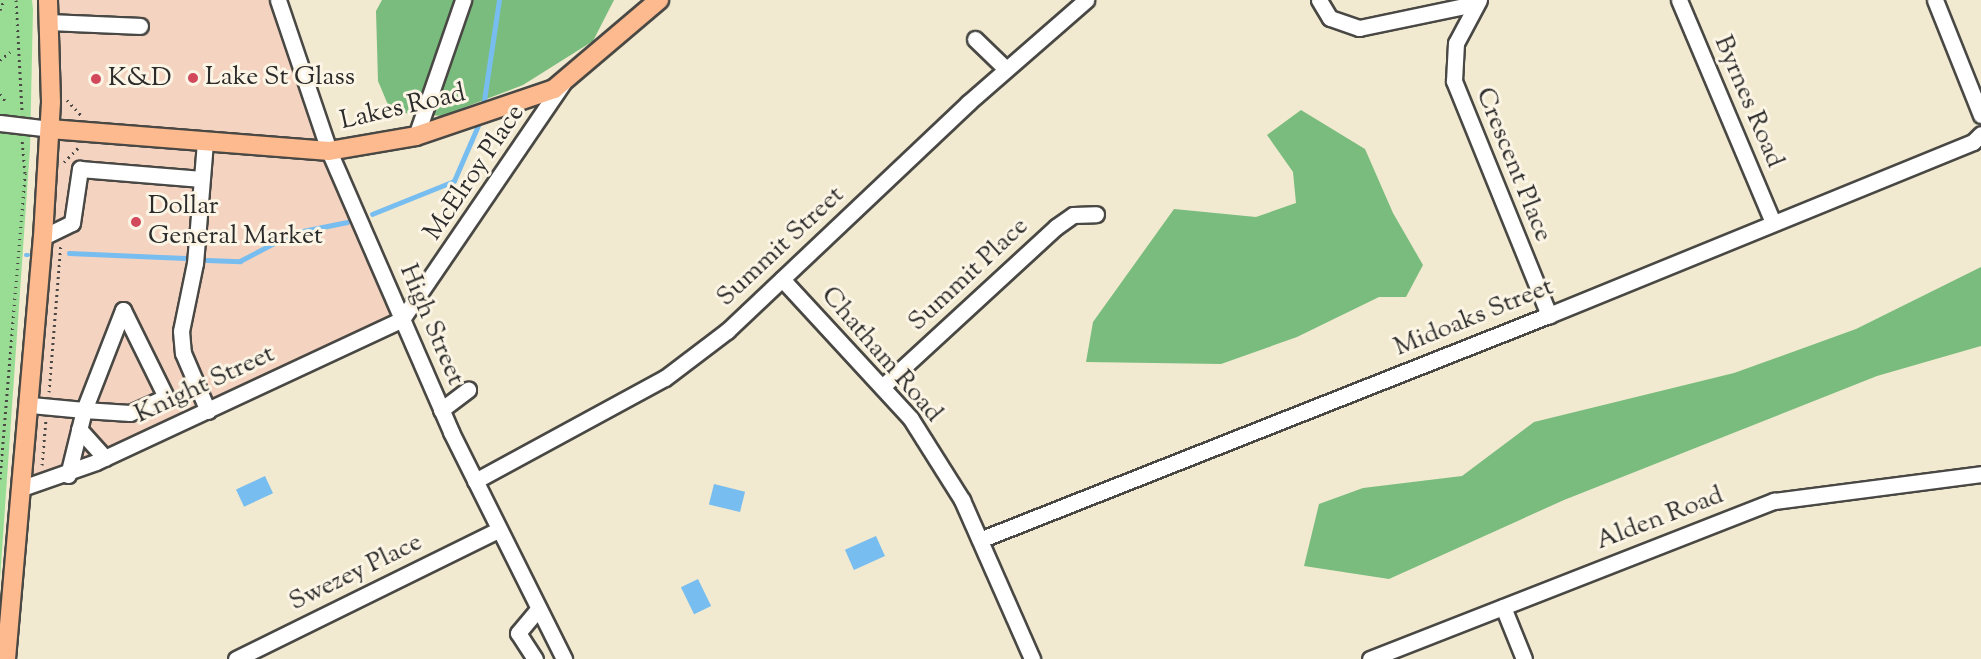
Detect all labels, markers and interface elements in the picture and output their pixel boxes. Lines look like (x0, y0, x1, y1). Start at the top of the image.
street label: Byrnes Road (1706, 31, 1790, 173)
place label: Lake St Glass (205, 62, 355, 94)
place label: K&D (108, 63, 172, 95)
marker: Lake St Glass (186, 71, 200, 85)
marker: K&D (89, 72, 103, 86)
street label: Lakes Road (337, 78, 469, 138)
street label: Crescent Place (1468, 83, 1558, 247)
street label: McElroy Place (418, 99, 532, 247)
street label: Summit Street (711, 180, 851, 314)
place label: Dollar General Market (148, 191, 323, 252)
street label: Summit Place (903, 212, 1035, 338)
marker: Dollar General Market (129, 215, 143, 229)
street label: High Street (392, 260, 470, 390)
street label: Midoaks Street (1390, 272, 1558, 364)
street label: Chatham Road (814, 281, 948, 429)
street label: Knight Street (130, 339, 280, 431)
street label: Alden Road (1592, 480, 1728, 558)
street label: Swezey Place (285, 527, 427, 619)

